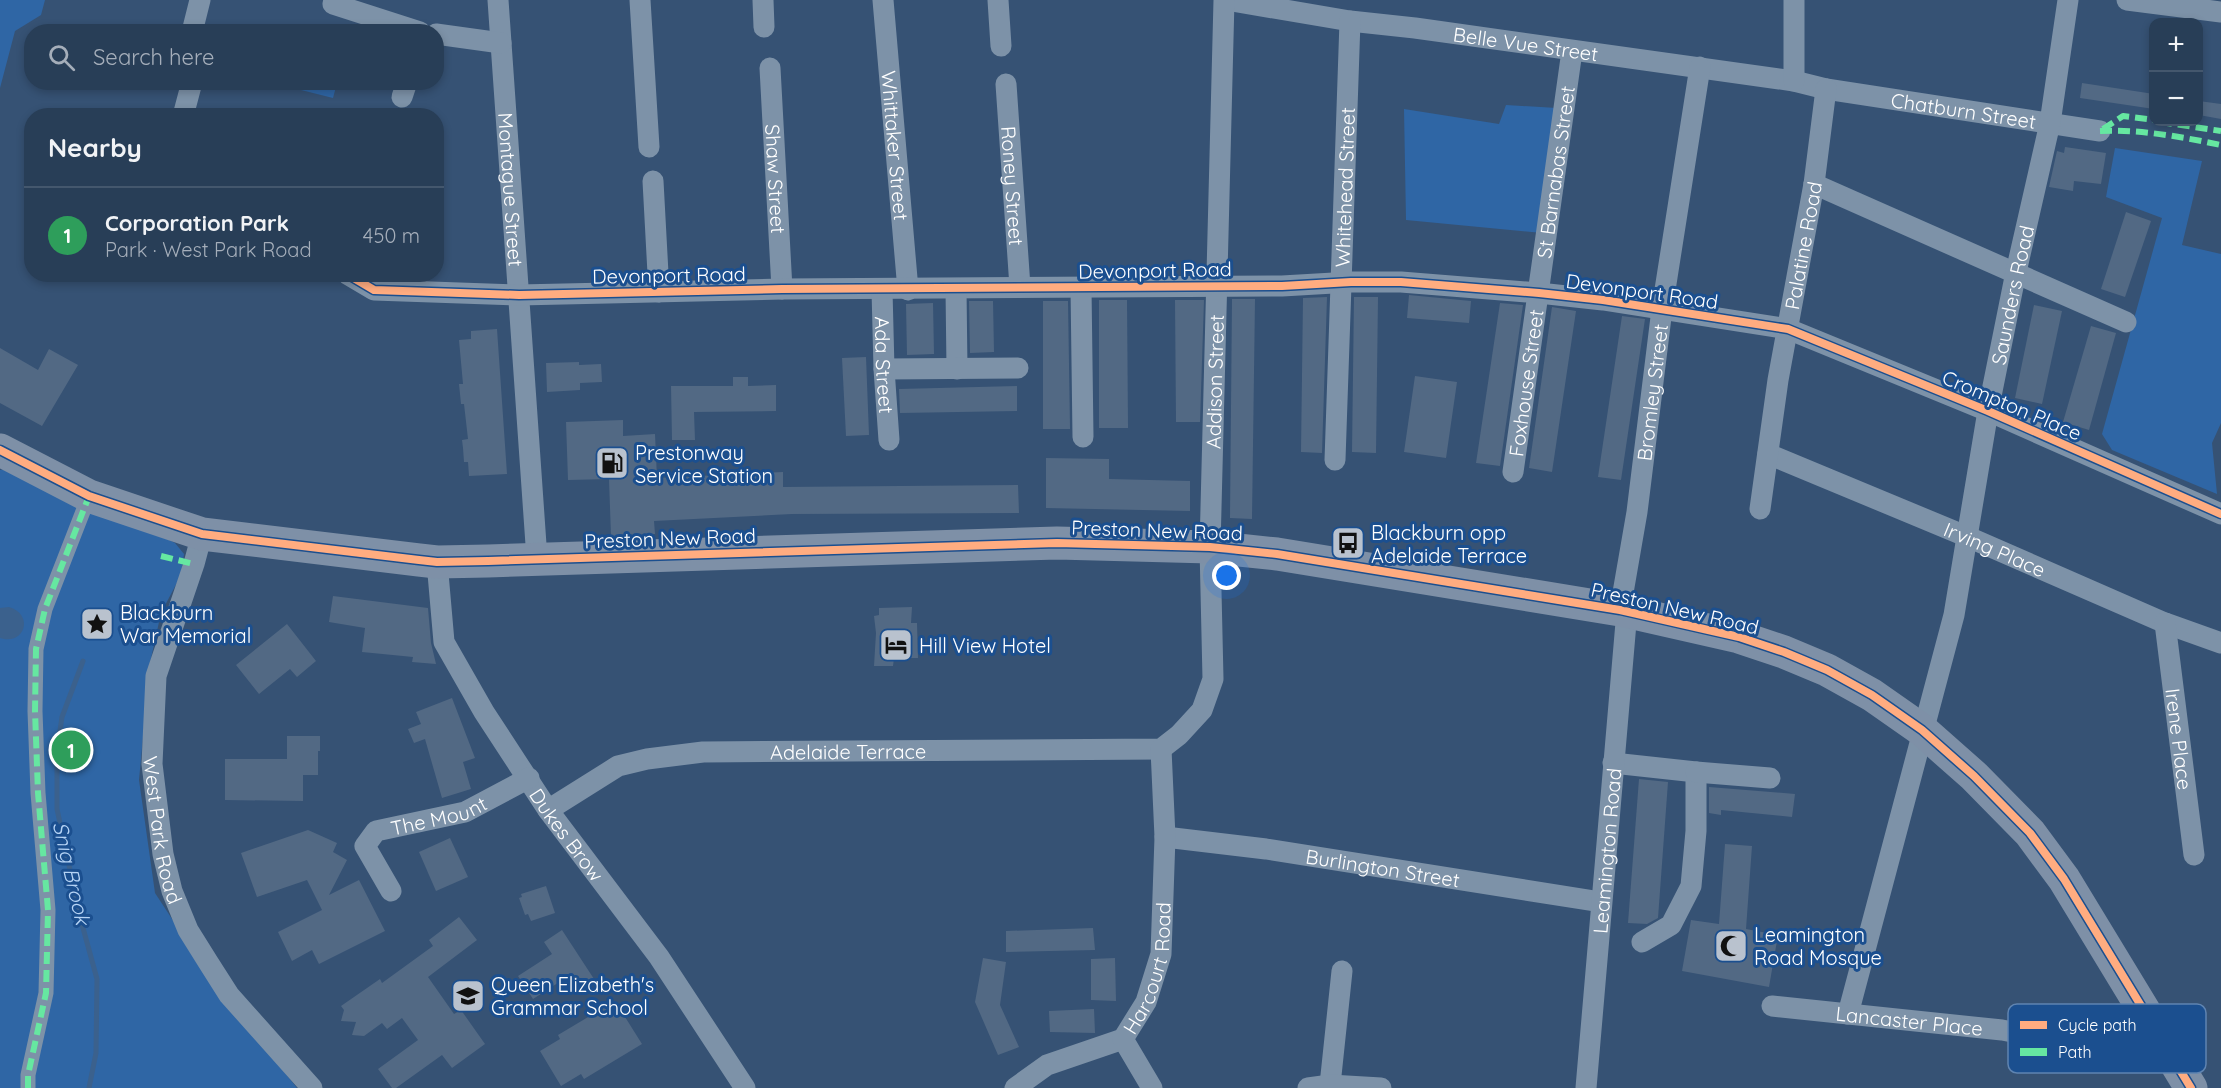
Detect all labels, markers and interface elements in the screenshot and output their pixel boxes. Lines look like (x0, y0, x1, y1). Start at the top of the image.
map controls (2149, 18, 2203, 126)
button: + (2149, 18, 2203, 72)
street label: Belle Vue Street (1452, 21, 1600, 66)
search box (24, 24, 444, 90)
icon: search (45, 41, 78, 74)
text: Search here (93, 43, 214, 71)
street label: Whittaker Street (877, 70, 914, 222)
button: − (2149, 72, 2203, 126)
street label: St Barnabas Street (1531, 84, 1580, 260)
street label: Chatburn Street (1889, 87, 2038, 134)
street label: Whitehead Street (1329, 106, 1360, 268)
street label: Montague Street (493, 112, 529, 268)
street label: Shaw Street (761, 123, 791, 235)
street label: Roney Street (996, 125, 1030, 247)
text: Nearby (48, 131, 142, 164)
street label: Palatine Road (1779, 179, 1827, 312)
text: Corporation Park (105, 209, 289, 237)
text: 1 (64, 223, 71, 248)
text: 450 m (363, 223, 420, 248)
street label: Saunders Road (1985, 223, 2039, 367)
text: Park · West Park Road (105, 237, 312, 262)
street label: Devonport Road (1078, 256, 1232, 284)
street label: Devonport Road (592, 261, 746, 289)
street label: Devonport Road (1564, 268, 1720, 314)
street label: Foxhouse Street (1503, 307, 1548, 458)
street label: Addison Street (1200, 314, 1228, 449)
street label: Ada Street (870, 316, 900, 415)
street label: Bromley Street (1631, 322, 1673, 462)
street label: Crompton Place (1939, 364, 2085, 446)
place label: Prestonway Service Station (635, 440, 773, 488)
fuel station icon: Prestonway Service Station (594, 445, 630, 481)
street label: Preston New Road (1071, 515, 1243, 545)
street label: Irving Place (1940, 516, 2050, 582)
place label: Blackburn opp Adelaide Terrace (1371, 520, 1527, 568)
street label: Preston New Road (584, 523, 756, 553)
bus stop icon: Blackburn opp Adelaide Terrace (1330, 525, 1366, 561)
your location (1212, 561, 1241, 590)
street label: Preston New Road (1589, 577, 1761, 639)
place label: Blackburn War Memorial (120, 600, 251, 648)
place icon: Blackburn War Memorial (79, 606, 115, 642)
hotel icon: Hill View Hotel (878, 627, 914, 663)
place label: Hill View Hotel (919, 633, 1051, 658)
street label: Irene Place (2161, 687, 2198, 791)
pin: 1 (52, 728, 90, 772)
street label: Adelaide Terrace (770, 738, 926, 764)
street label: West Park Road (139, 754, 188, 907)
street label: Leamington Road (1587, 767, 1626, 935)
street label: Dukes Brow (525, 783, 610, 886)
street label: The Mount (388, 790, 491, 840)
water label: Snig Brook (48, 819, 97, 929)
street label: Burlington Street (1304, 843, 1462, 892)
street label: Harcourt Road (1117, 902, 1175, 1038)
place label: Leamington Road Mosque (1754, 922, 1882, 970)
mosque icon: Leamington Road Mosque (1713, 928, 1749, 964)
place label: Queen Elizabeth's Grammar School (491, 972, 654, 1020)
school or university icon: Queen Elizabeth's Grammar School (450, 978, 486, 1014)
street label: Lancaster Place (1834, 1000, 1984, 1040)
legend (2008, 1004, 2206, 1073)
text: Cycle path (2058, 1015, 2137, 1035)
text: Path (2058, 1042, 2092, 1062)

